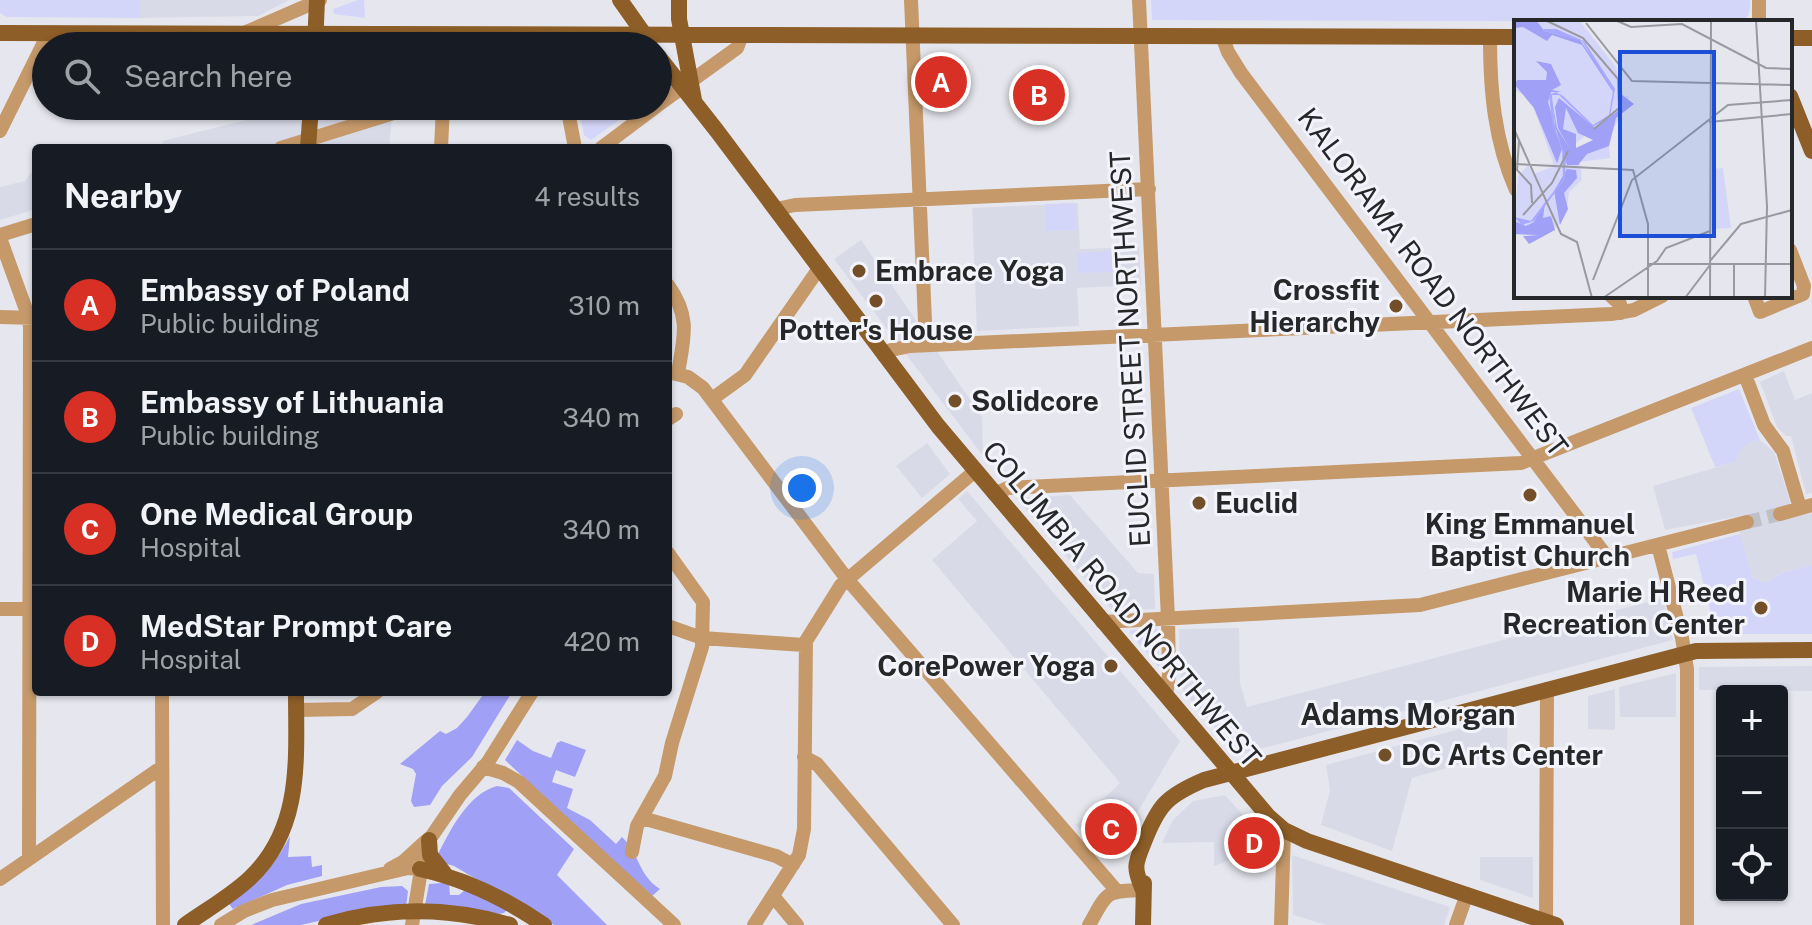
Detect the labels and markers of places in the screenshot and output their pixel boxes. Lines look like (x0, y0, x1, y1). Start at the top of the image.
pin: A (915, 52, 967, 112)
pin: B (1013, 65, 1065, 125)
place label: Embrace Yoga (875, 254, 1064, 287)
marker: Embrace Yoga (850, 262, 868, 280)
place label: Crossfit Hierarchy (1249, 273, 1380, 338)
marker: Potter's House (867, 292, 885, 310)
marker: Crossfit Hierarchy (1387, 297, 1405, 315)
place label: Potter's House (779, 313, 973, 346)
place label: Solidcore (971, 384, 1099, 417)
marker: Solidcore (946, 392, 964, 410)
place label: Euclid (1215, 486, 1298, 519)
marker: King Emmanuel Baptist Church (1521, 486, 1539, 504)
marker: Euclid (1190, 494, 1208, 512)
place label: King Emmanuel Baptist Church (1425, 507, 1635, 572)
place label: Marie H Reed Recreation Center (1502, 575, 1745, 640)
marker: Marie H Reed Recreation Center (1752, 599, 1770, 617)
place label: CorePower Yoga (877, 649, 1095, 682)
marker: CorePower Yoga (1102, 657, 1120, 675)
place label: DC Arts Center (1401, 738, 1603, 771)
marker: DC Arts Center (1376, 746, 1394, 764)
pin: C (1085, 799, 1137, 859)
pin: D (1228, 813, 1280, 873)

